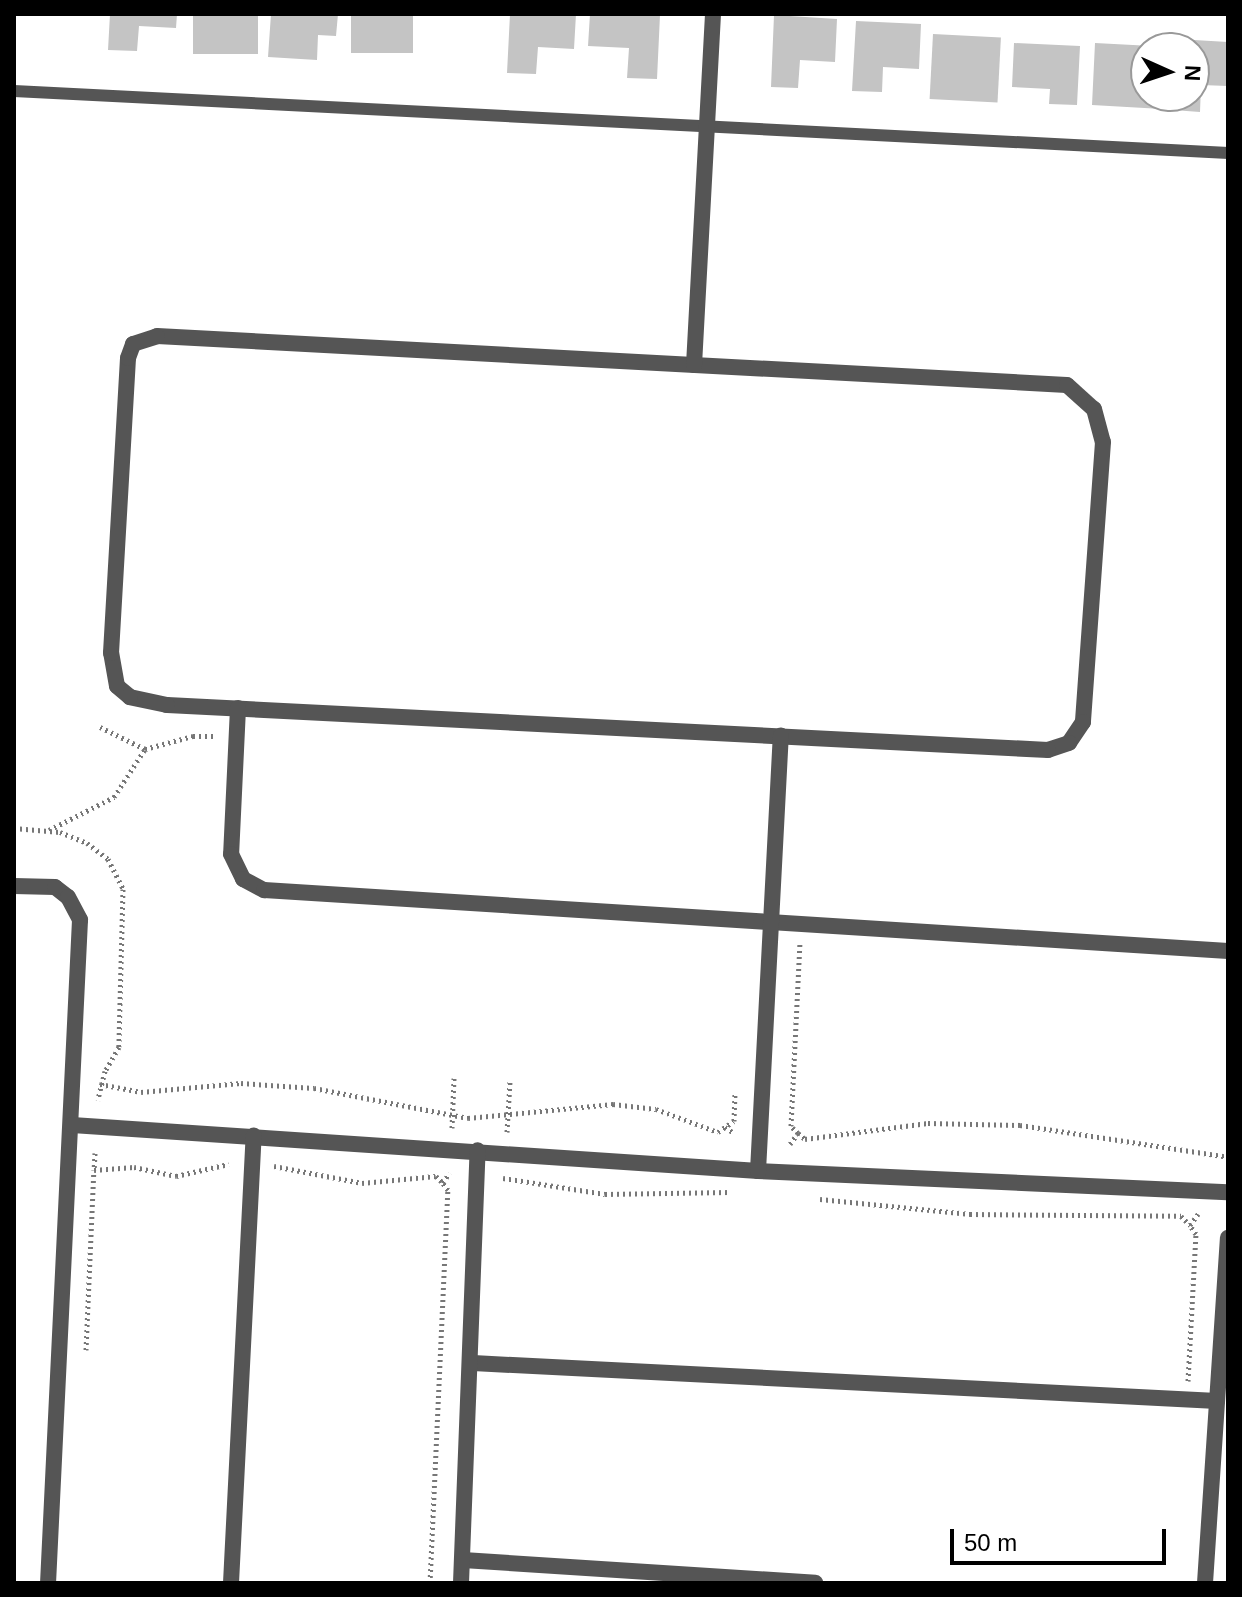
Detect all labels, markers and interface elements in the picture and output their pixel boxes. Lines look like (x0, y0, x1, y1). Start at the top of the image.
north arrow (1130, 32, 1210, 112)
text: N (1180, 65, 1205, 82)
scale bar (954, 1513, 1170, 1563)
text: 50 m (964, 1529, 1017, 1556)

